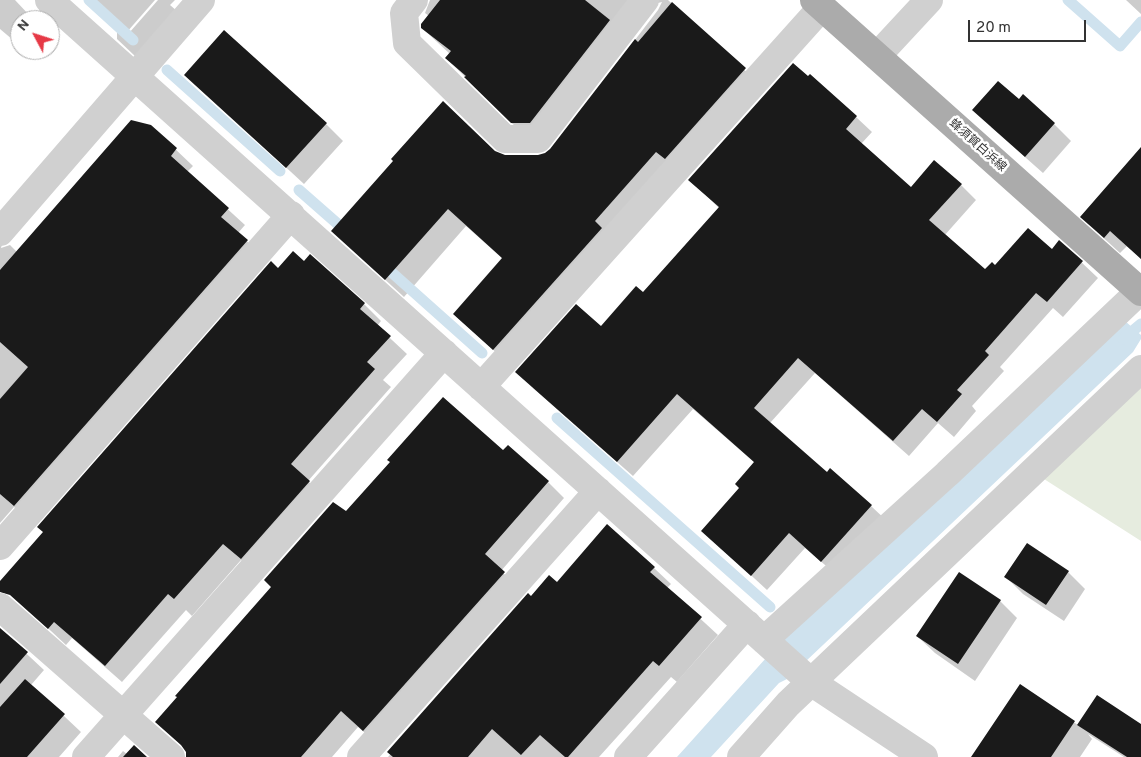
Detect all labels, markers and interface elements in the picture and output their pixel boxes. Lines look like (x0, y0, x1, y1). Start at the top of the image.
north arrow (10, 10, 60, 60)
scale bar (971, 10, 1088, 42)
text: N (14, 16, 34, 35)
text: 20 m (976, 19, 1011, 38)
street label: 蜂須賀白浜線 (945, 117, 1009, 175)

